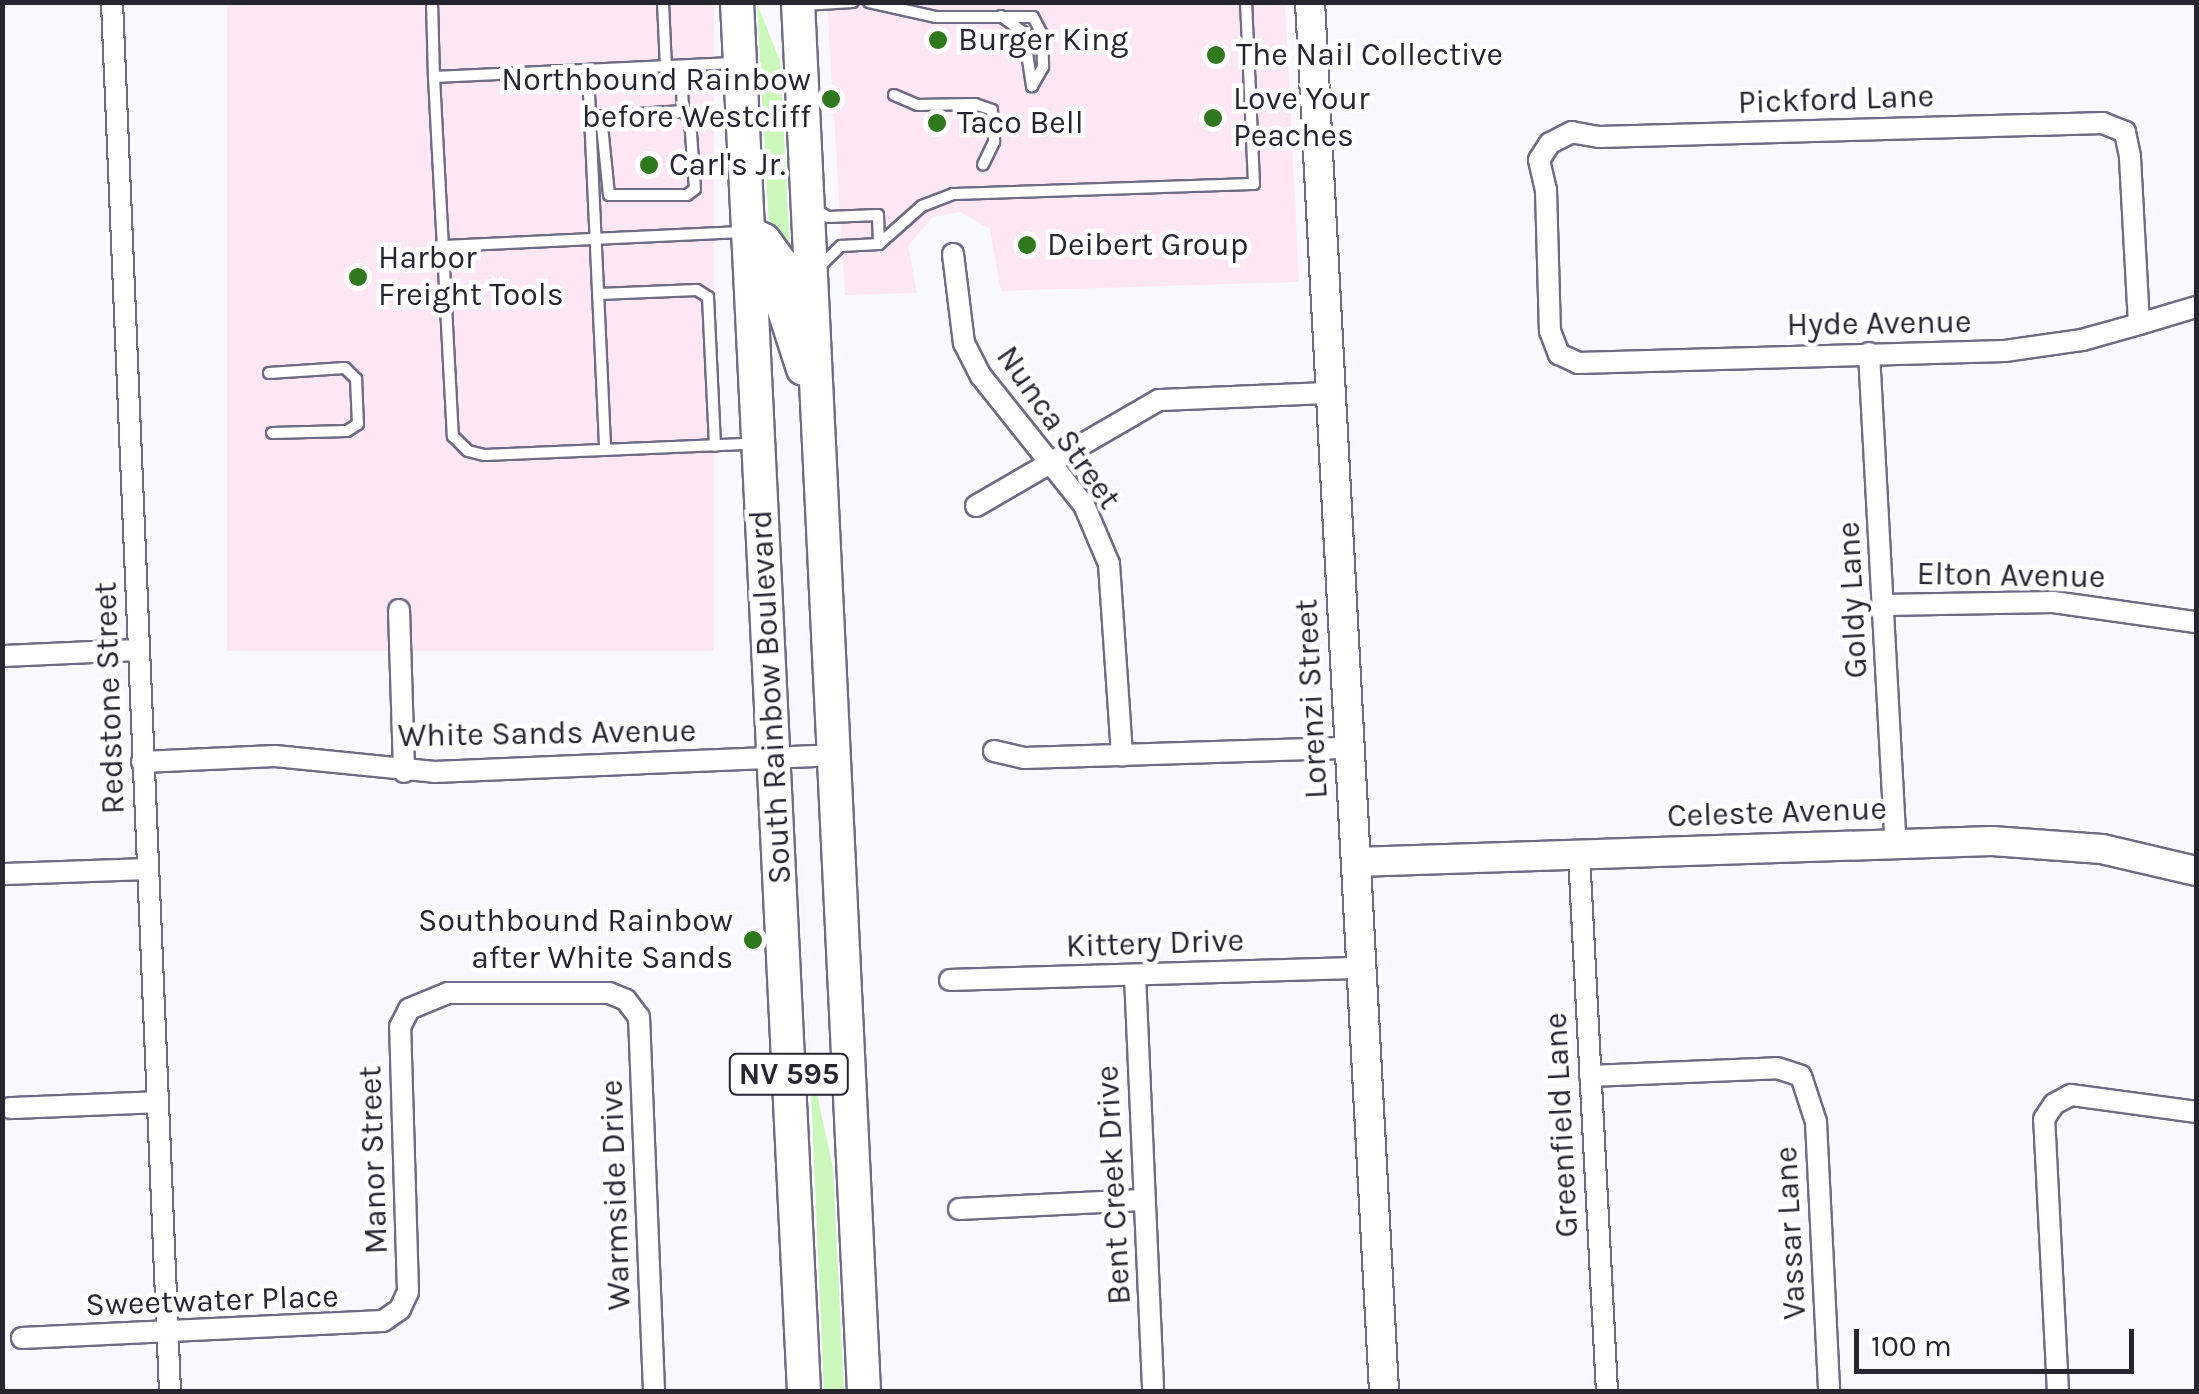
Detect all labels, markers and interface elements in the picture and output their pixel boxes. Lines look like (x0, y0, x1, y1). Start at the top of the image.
place label: Burger King (958, 21, 1128, 59)
marker: Burger King (927, 29, 949, 51)
place label: The Nail Collective (1236, 36, 1503, 74)
marker: The Nail Collective (1205, 44, 1227, 66)
place label: Northbound Rainbow before Westcliff (501, 62, 811, 137)
street label: Pickford Lane (1737, 77, 1935, 123)
place label: Love Your Peaches (1233, 81, 1369, 156)
marker: Northbound Rainbow before Westcliff (820, 88, 842, 110)
place label: Taco Bell (957, 104, 1084, 142)
marker: Love Your Peaches (1202, 107, 1224, 129)
marker: Taco Bell (926, 112, 948, 134)
place label: Carl's Jr. (669, 146, 786, 184)
marker: Carl's Jr. (638, 154, 660, 176)
place label: Deibert Group (1047, 226, 1248, 264)
marker: Deibert Group (1016, 234, 1038, 256)
place label: Harbor Freight Tools (378, 240, 564, 315)
marker: Harbor Freight Tools (347, 266, 369, 288)
street label: Hyde Avenue (1786, 303, 1972, 345)
street label: Nunca Street (988, 339, 1128, 517)
street label: South Rainbow Boulevard (742, 509, 800, 885)
street label: Goldy Lane (1830, 521, 1876, 679)
street label: Elton Avenue (1916, 555, 2106, 597)
street label: Redstone Street (87, 581, 133, 815)
street label: Lorenzi Street (1288, 598, 1336, 800)
street label: White Sands Avenue (397, 712, 697, 756)
street label: Celeste Avenue (1667, 790, 1887, 836)
place label: Southbound Rainbow after White Sands (418, 903, 733, 978)
street label: Kittery Drive (1065, 922, 1245, 966)
marker: Southbound Rainbow after White Sands (742, 929, 764, 951)
street label: Greenfield Lane (1537, 1012, 1587, 1238)
road number: NV 595 (726, 1049, 852, 1099)
street label: Bent Creek Drive (1089, 1064, 1139, 1306)
street label: Manor Street (352, 1065, 396, 1255)
street label: Warmside Drive (593, 1079, 639, 1311)
street label: Vassar Lane (1767, 1145, 1815, 1321)
street label: Sweetwater Place (85, 1277, 339, 1325)
scale bar (1859, 1309, 2139, 1371)
text: 100 m (1871, 1328, 1952, 1364)

